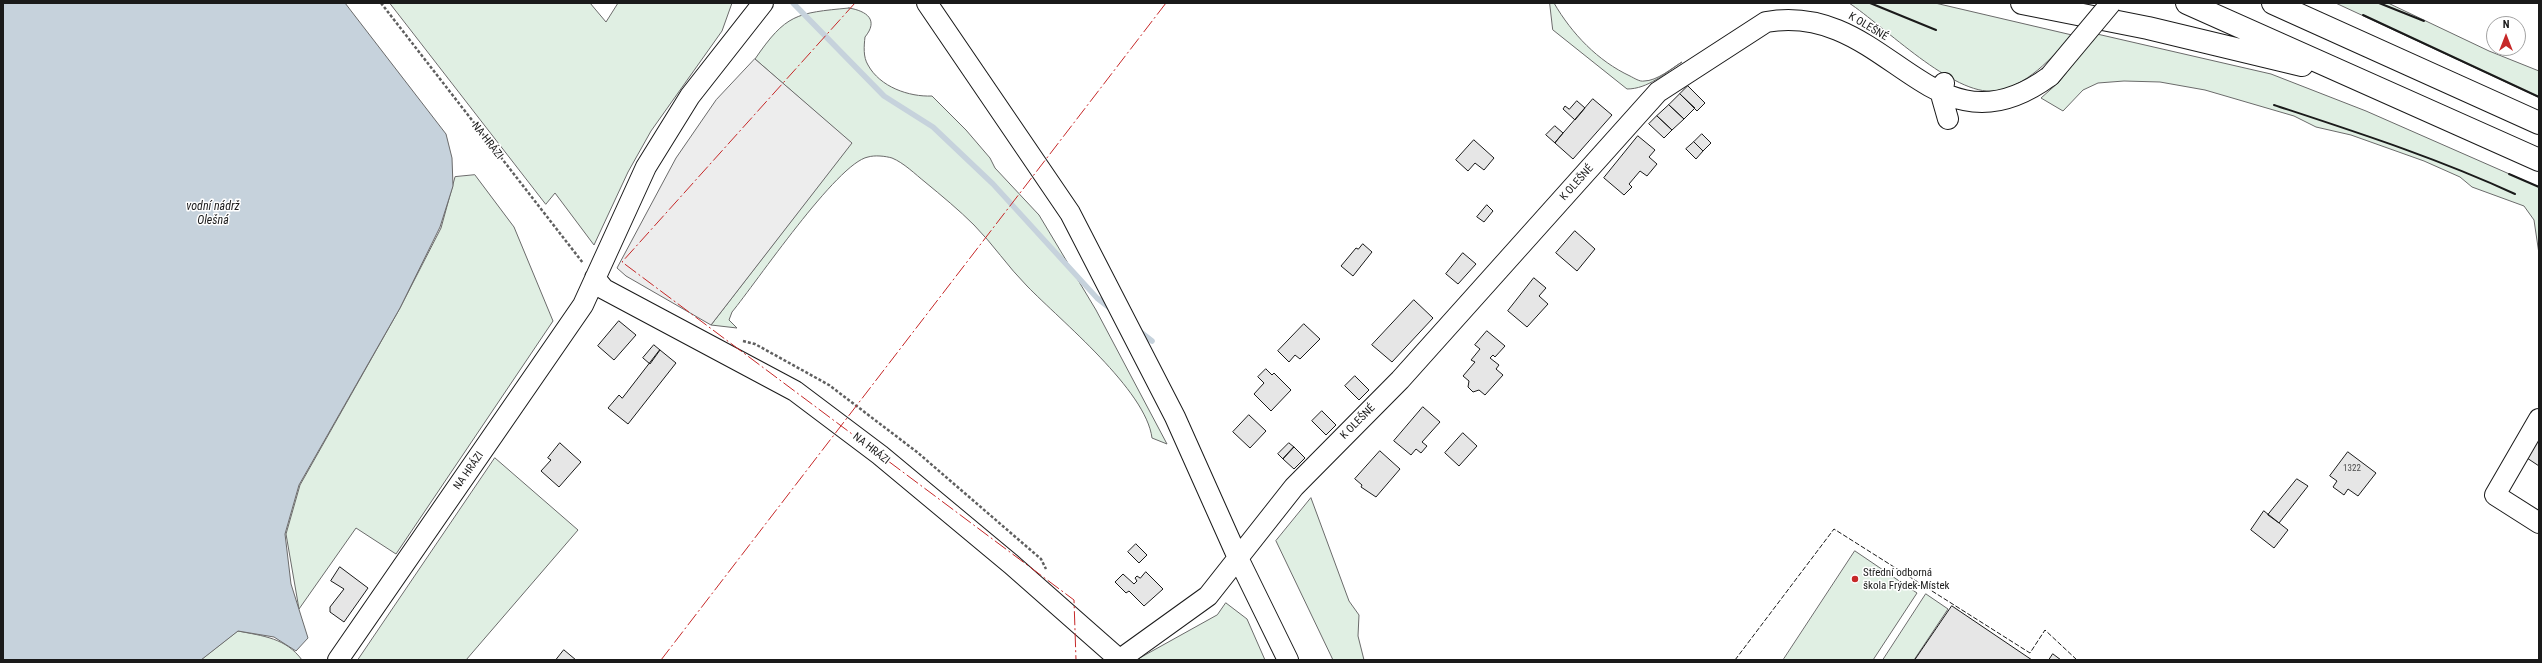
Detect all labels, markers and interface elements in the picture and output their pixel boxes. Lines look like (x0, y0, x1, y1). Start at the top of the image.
street label: K OLEŠNÉ (1846, 10, 1890, 44)
north arrow (2486, 16, 2526, 56)
text: N (2503, 18, 2509, 31)
street label: NA HRÁZI (468, 120, 506, 162)
street label: K OLEŠNÉ (1557, 162, 1597, 204)
water label: vodní nádrž Olešná (186, 200, 240, 228)
street label: K OLEŠNÉ (1338, 402, 1378, 442)
street label: NA HRÁZI (850, 430, 892, 468)
street label: NA HRÁZI (451, 449, 487, 493)
house number: 1322 (2343, 464, 2361, 474)
place label: Střední odborná škola Frýdek-Místek (1863, 566, 1950, 592)
marker: Střední odborná škola Frýdek-Místek (1850, 574, 1860, 584)

